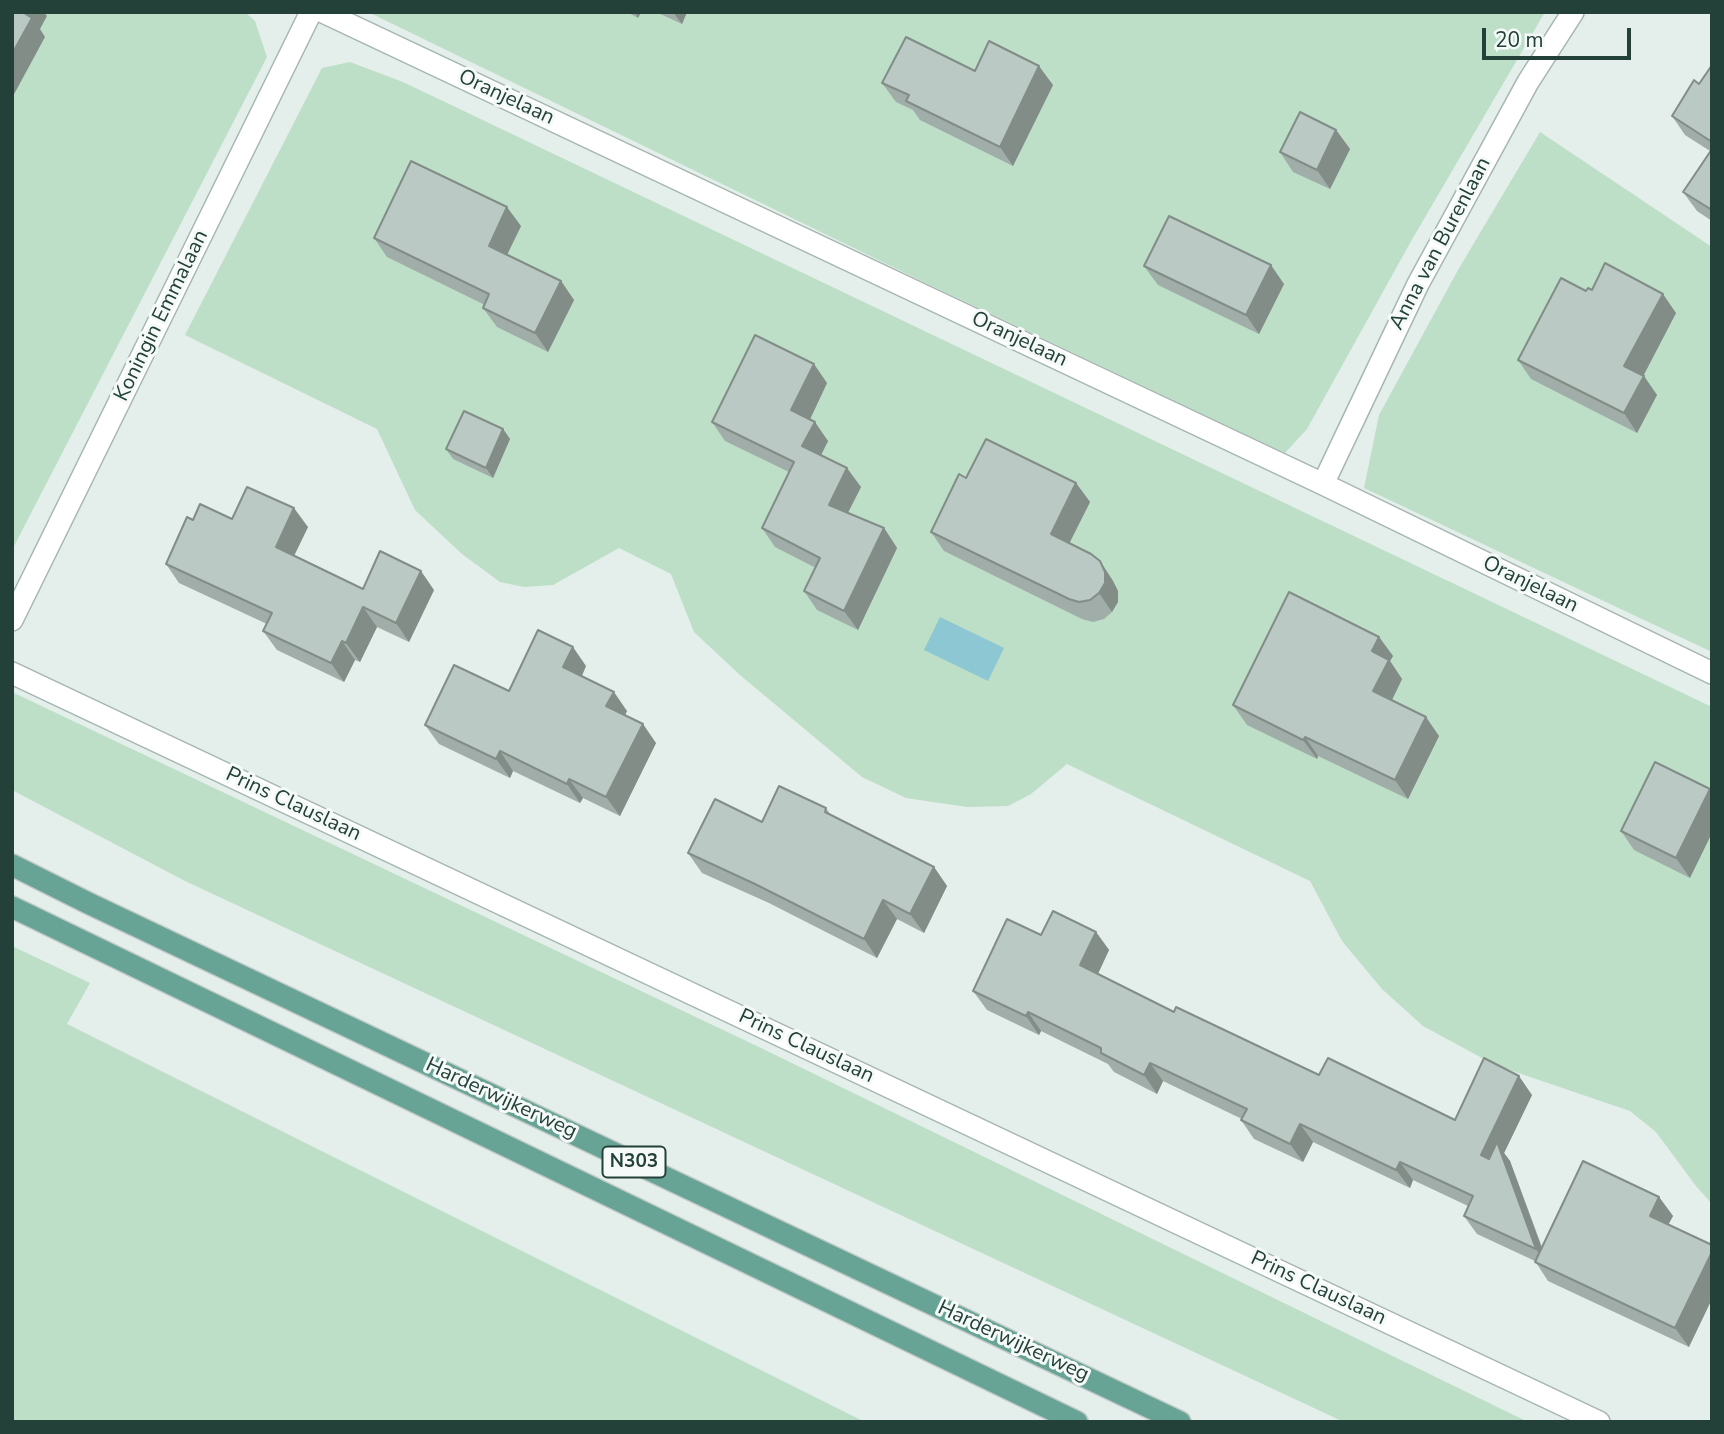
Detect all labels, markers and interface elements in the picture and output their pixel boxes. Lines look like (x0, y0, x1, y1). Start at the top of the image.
scale bar (1486, 14, 1635, 58)
text: 20 m (1495, 26, 1544, 54)
street label: Oranjelaan (454, 65, 558, 131)
street label: Anna van Burenlaan (1385, 153, 1497, 335)
street label: Koningin Emmalaan (110, 226, 214, 406)
street label: Oranjelaan (967, 307, 1071, 373)
street label: Oranjelaan (1478, 551, 1582, 619)
street label: Prins Clauslaan (221, 763, 365, 847)
street label: Prins Clauslaan (734, 1005, 878, 1089)
street label: Harderwijkerweg (421, 1053, 581, 1145)
road number: N303 (602, 1146, 666, 1178)
street label: Prins Clauslaan (1246, 1247, 1390, 1331)
street label: Harderwijkerweg (933, 1296, 1093, 1388)

